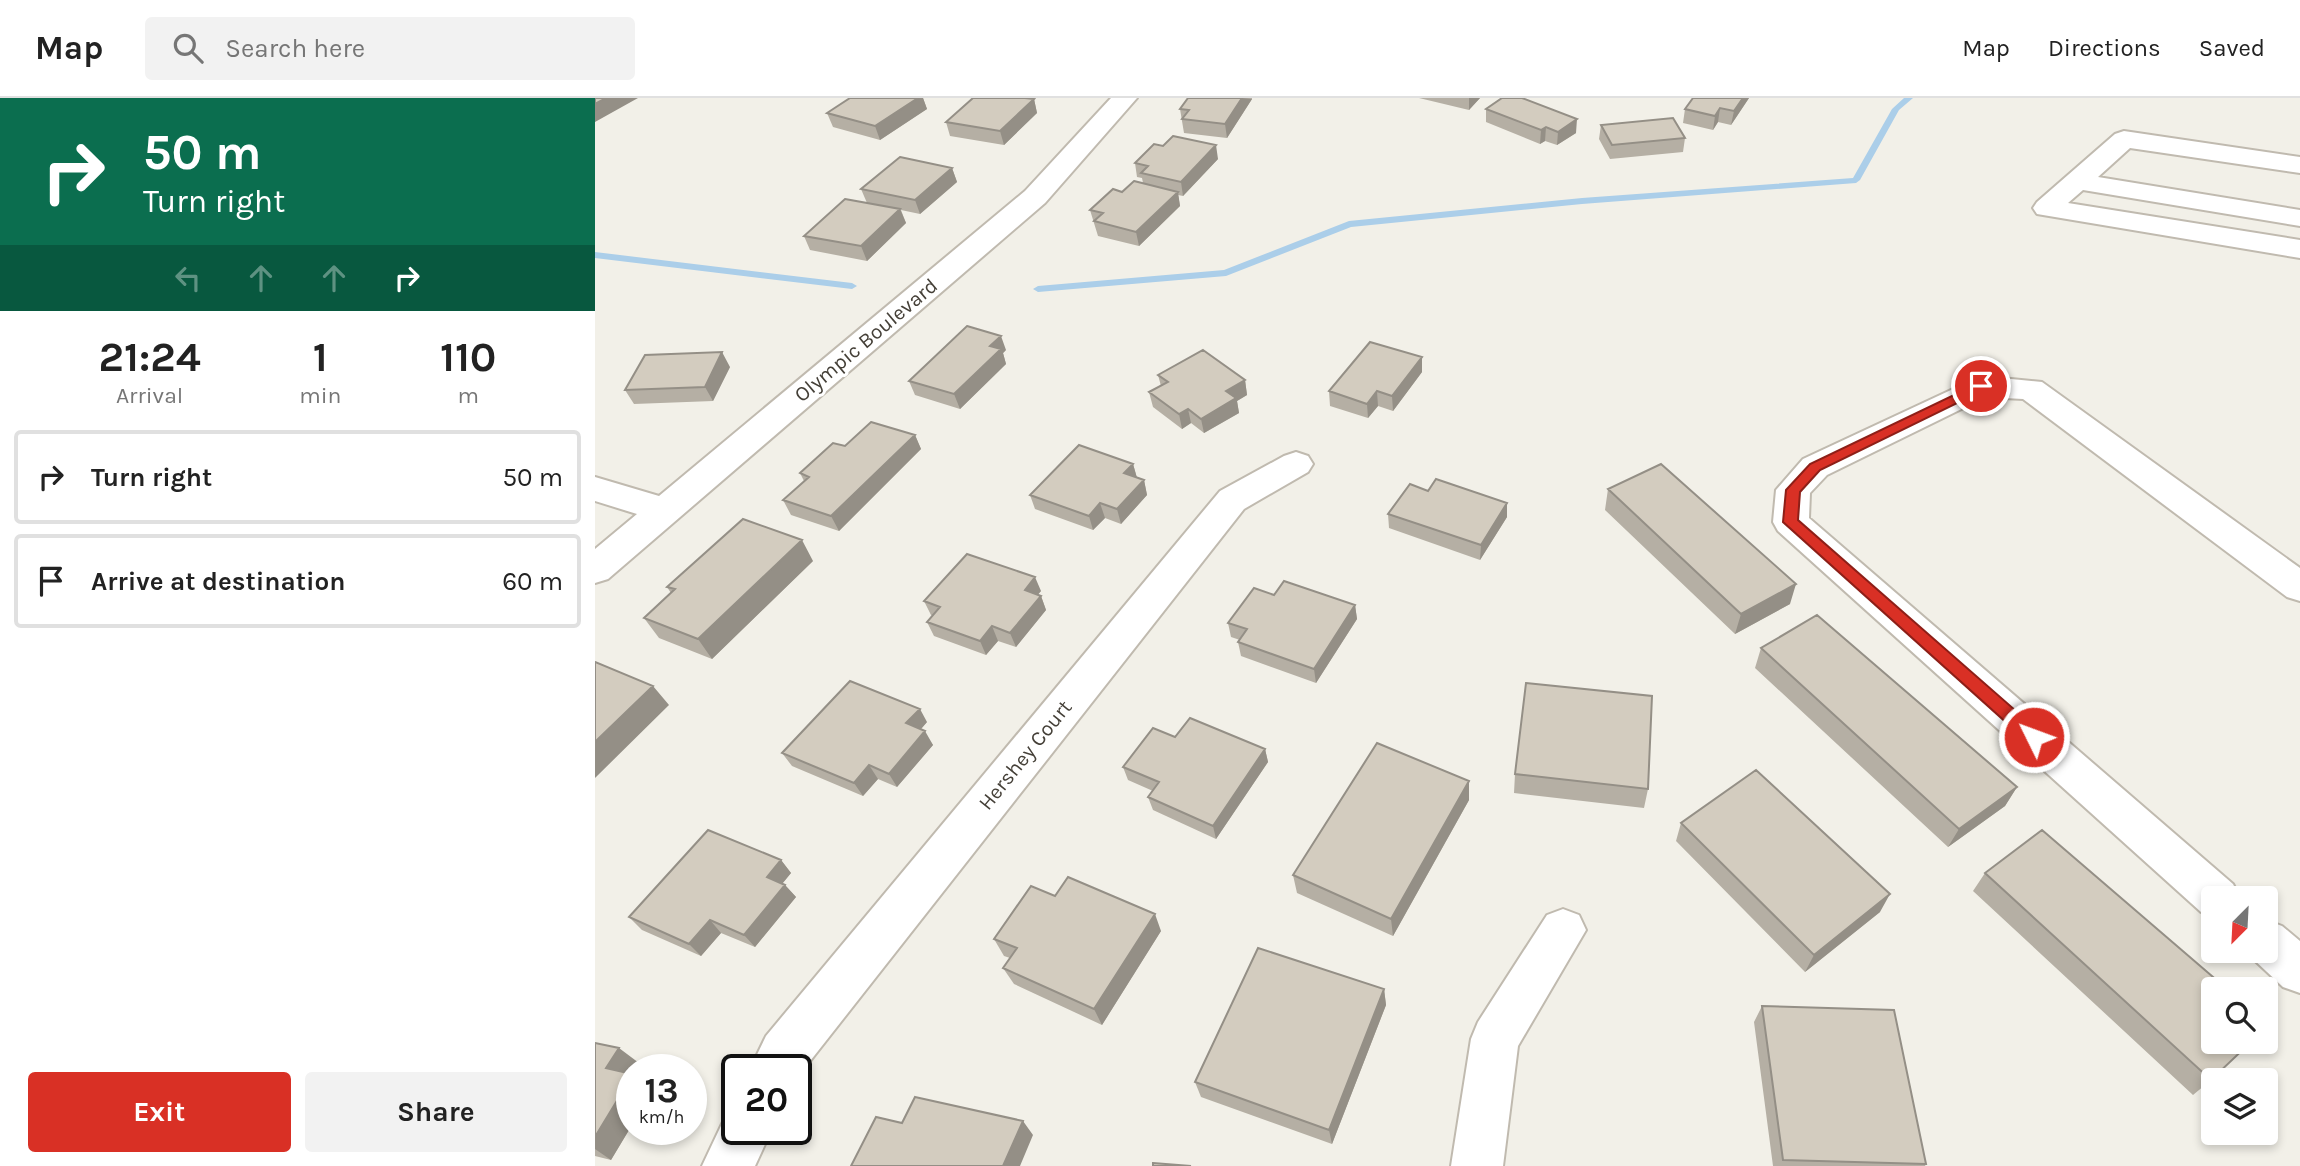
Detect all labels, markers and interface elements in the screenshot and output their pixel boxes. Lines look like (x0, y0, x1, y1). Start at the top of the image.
search box (145, 17, 635, 80)
text: Map (35, 29, 103, 67)
icon: search (169, 29, 207, 67)
text: Search here (225, 33, 365, 64)
text: Map (1962, 34, 2010, 62)
text: Directions (2048, 34, 2161, 62)
text: Saved (2199, 34, 2265, 62)
text: 50 m (143, 124, 261, 181)
icon: right (28, 126, 119, 217)
text: Turn right (143, 183, 285, 220)
icon: left (169, 259, 207, 297)
icon: ahead (242, 259, 280, 297)
icon: ahead (315, 259, 353, 297)
icon: right (388, 259, 426, 297)
street label: Olympic Boulevard (790, 273, 942, 407)
text: 21:24 (99, 332, 201, 382)
text: 1 (313, 332, 328, 382)
text: 110 (440, 332, 496, 382)
pin (1951, 356, 2011, 416)
icon: arrive (1962, 367, 2000, 405)
text: Arrival (116, 382, 183, 409)
text: min (299, 382, 341, 409)
text: m (457, 382, 479, 409)
icon: right (32, 458, 70, 496)
text: Turn right (91, 462, 212, 493)
text: 50 m (502, 462, 563, 493)
icon: arrive (32, 562, 70, 600)
text: Arrive at destination (91, 566, 345, 597)
text: 60 m (502, 566, 563, 597)
street label: Hershey Court (973, 695, 1077, 815)
position arrow (1997, 700, 2071, 774)
north arrow (2201, 886, 2279, 962)
map controls (2201, 886, 2278, 1145)
button: search (2201, 977, 2278, 1054)
speed limit sign: 20 (721, 1054, 812, 1145)
button: layers (2201, 1068, 2278, 1145)
text: 13 (644, 1070, 679, 1111)
button: Exit (28, 1072, 291, 1152)
button: Share (305, 1072, 567, 1152)
text: km/h (639, 1106, 684, 1128)

